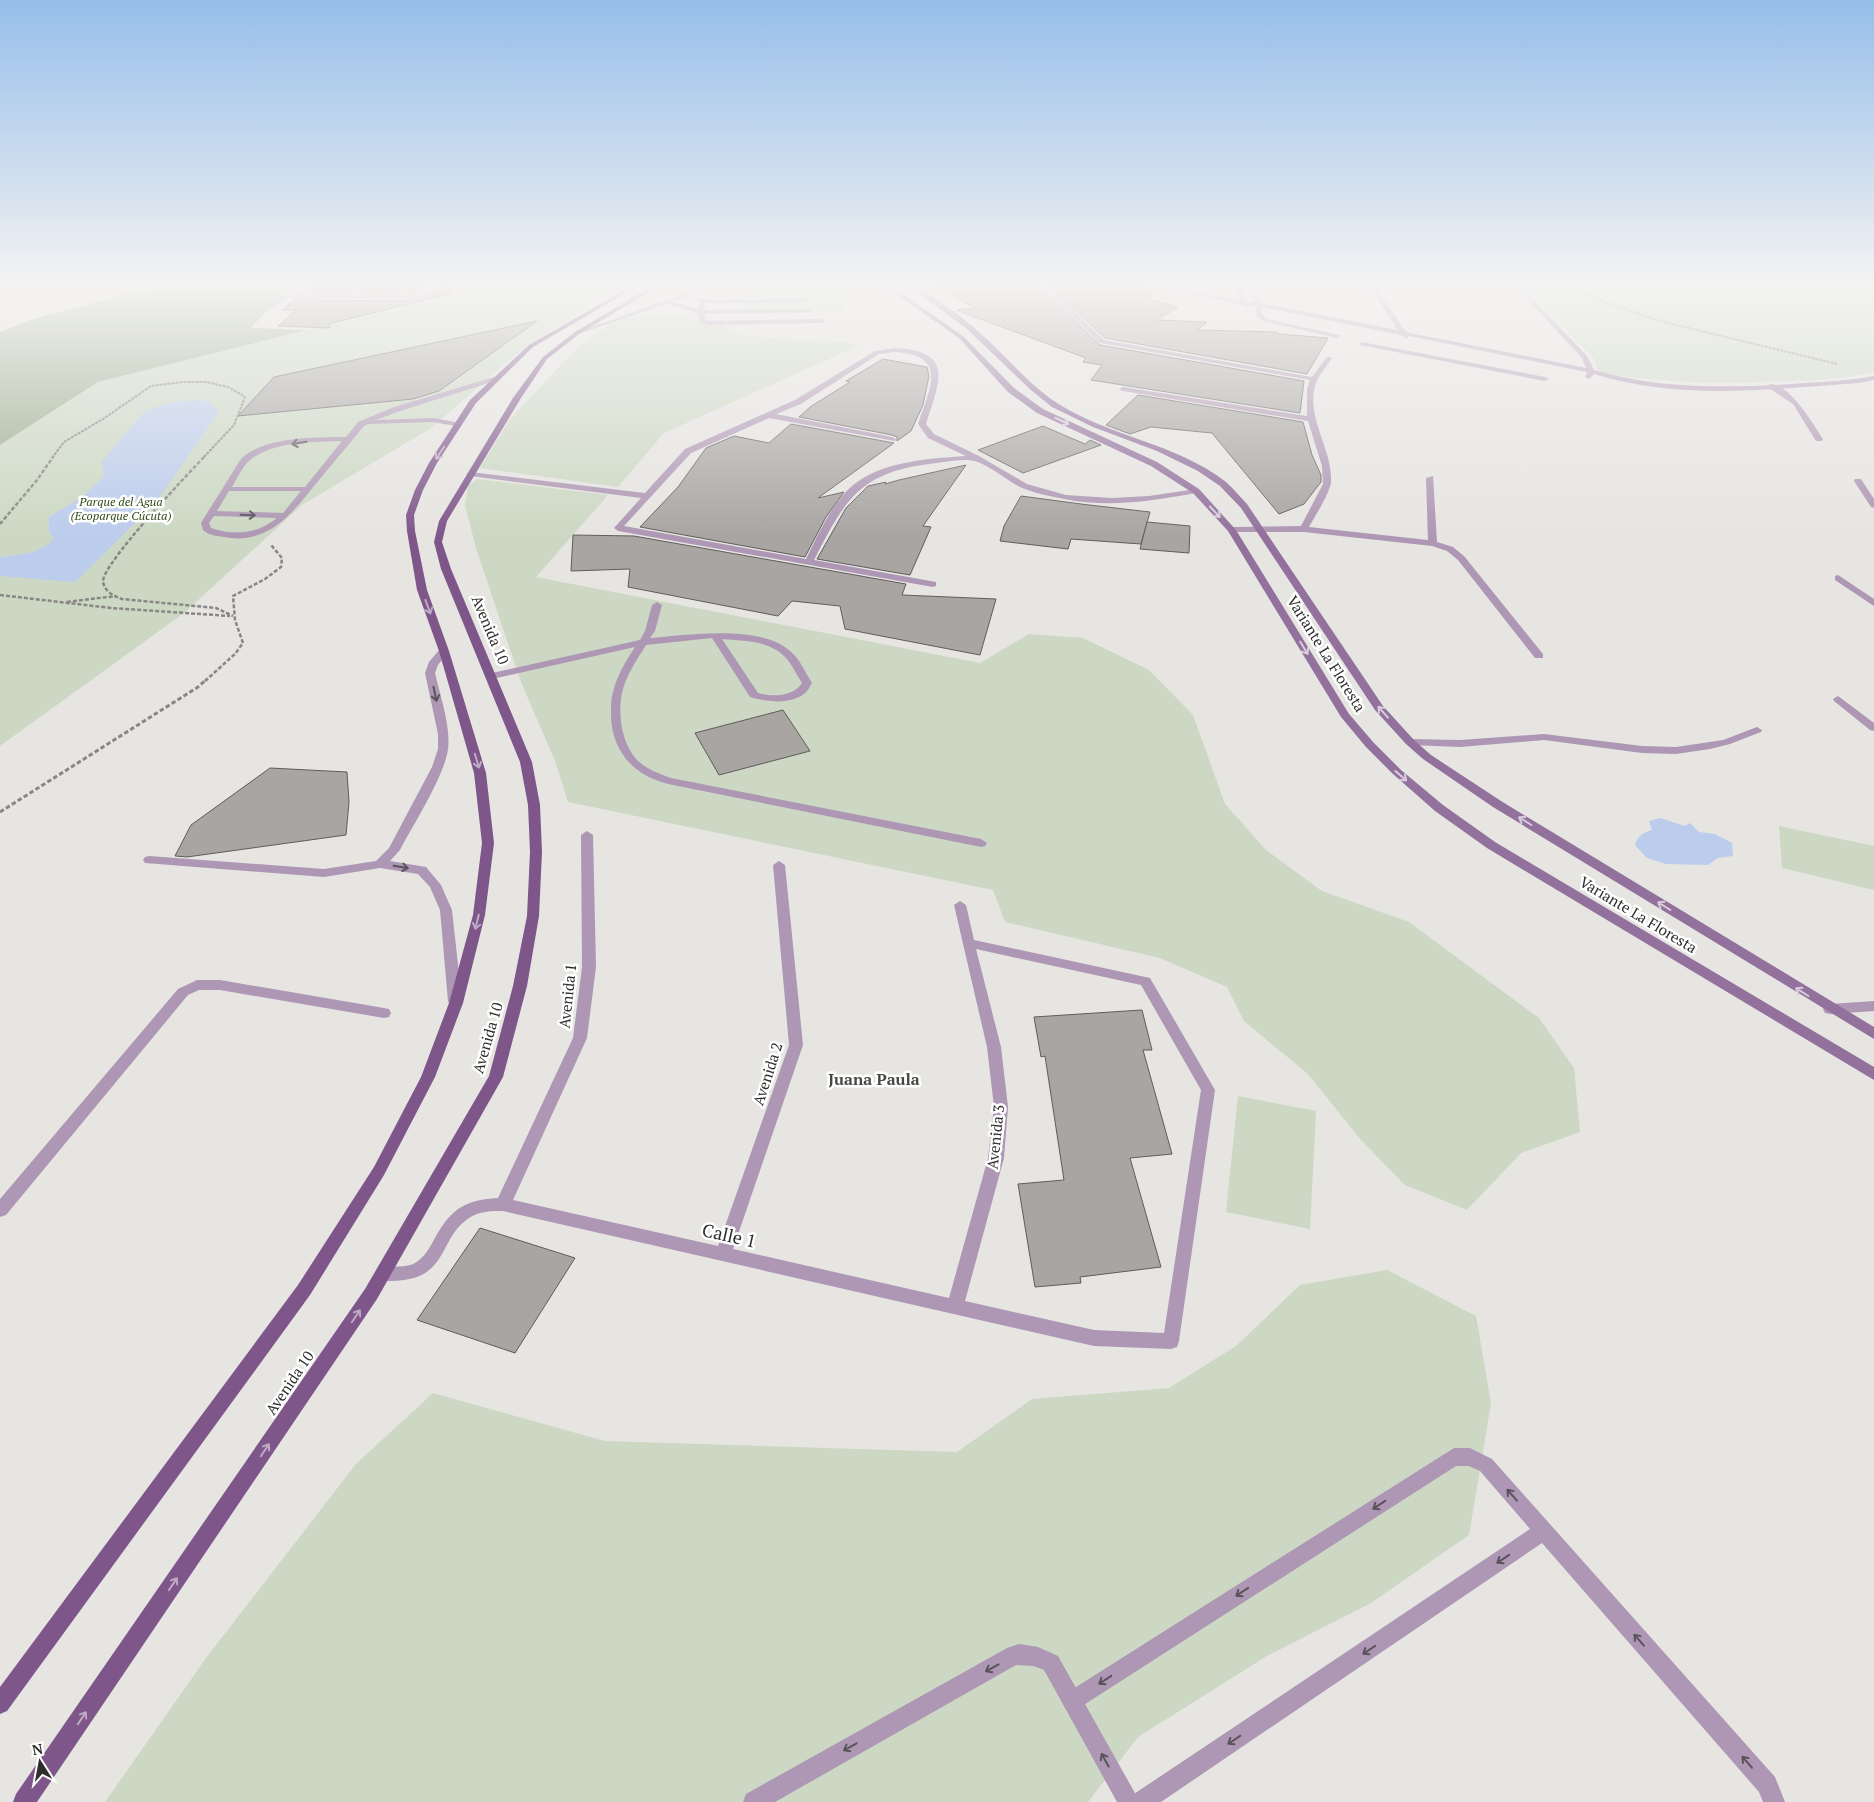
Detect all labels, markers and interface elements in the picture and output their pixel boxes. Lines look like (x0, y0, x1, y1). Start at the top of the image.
one-way arrow (1054, 416, 1069, 426)
one-way arrow (291, 438, 307, 448)
one-way arrow (434, 446, 445, 460)
park label: Parque del Agua (Ecoparque Cúcuta) (70, 494, 172, 523)
one-way arrow (1209, 505, 1221, 518)
one-way arrow (240, 510, 256, 519)
street label: Avenida 10 (467, 592, 514, 667)
street label: Variante La Floresta (1283, 592, 1371, 716)
one-way arrow (424, 598, 433, 614)
one-way arrow (1299, 640, 1309, 654)
one-way arrow (431, 686, 440, 702)
one-way arrow (1378, 706, 1389, 719)
one-way arrow (472, 753, 482, 769)
one-way arrow (1395, 770, 1408, 782)
one-way arrow (1519, 816, 1533, 826)
one-way arrow (392, 862, 408, 872)
street label: Variante La Floresta (1576, 871, 1701, 957)
one-way arrow (1657, 901, 1671, 911)
one-way arrow (472, 914, 481, 930)
street label: Avenida 1 (554, 963, 580, 1029)
one-way arrow (1795, 986, 1809, 997)
street label: Avenida 10 (467, 1000, 507, 1076)
street label: Avenida 2 (747, 1040, 787, 1108)
district label: Juana Paula (828, 1068, 920, 1090)
street label: Avenida 3 (982, 1104, 1008, 1170)
street label: Calle 1 (700, 1217, 758, 1253)
one-way arrow (351, 1309, 361, 1323)
street label: Avenida 10 (260, 1347, 318, 1418)
one-way arrow (260, 1443, 270, 1457)
one-way arrow (1506, 1488, 1518, 1501)
one-way arrow (1372, 1500, 1386, 1510)
one-way arrow (1497, 1554, 1511, 1564)
one-way arrow (168, 1577, 178, 1591)
one-way arrow (1235, 1587, 1249, 1598)
one-way arrow (1634, 1634, 1645, 1647)
one-way arrow (1362, 1645, 1376, 1655)
one-way arrow (985, 1663, 1000, 1673)
one-way arrow (1098, 1674, 1112, 1685)
one-way arrow (77, 1712, 87, 1726)
one-way arrow (1227, 1735, 1241, 1745)
north arrow (15, 1737, 65, 1787)
text: N (30, 1738, 45, 1759)
one-way arrow (844, 1743, 858, 1753)
one-way arrow (1100, 1753, 1110, 1767)
one-way arrow (1741, 1756, 1752, 1769)

